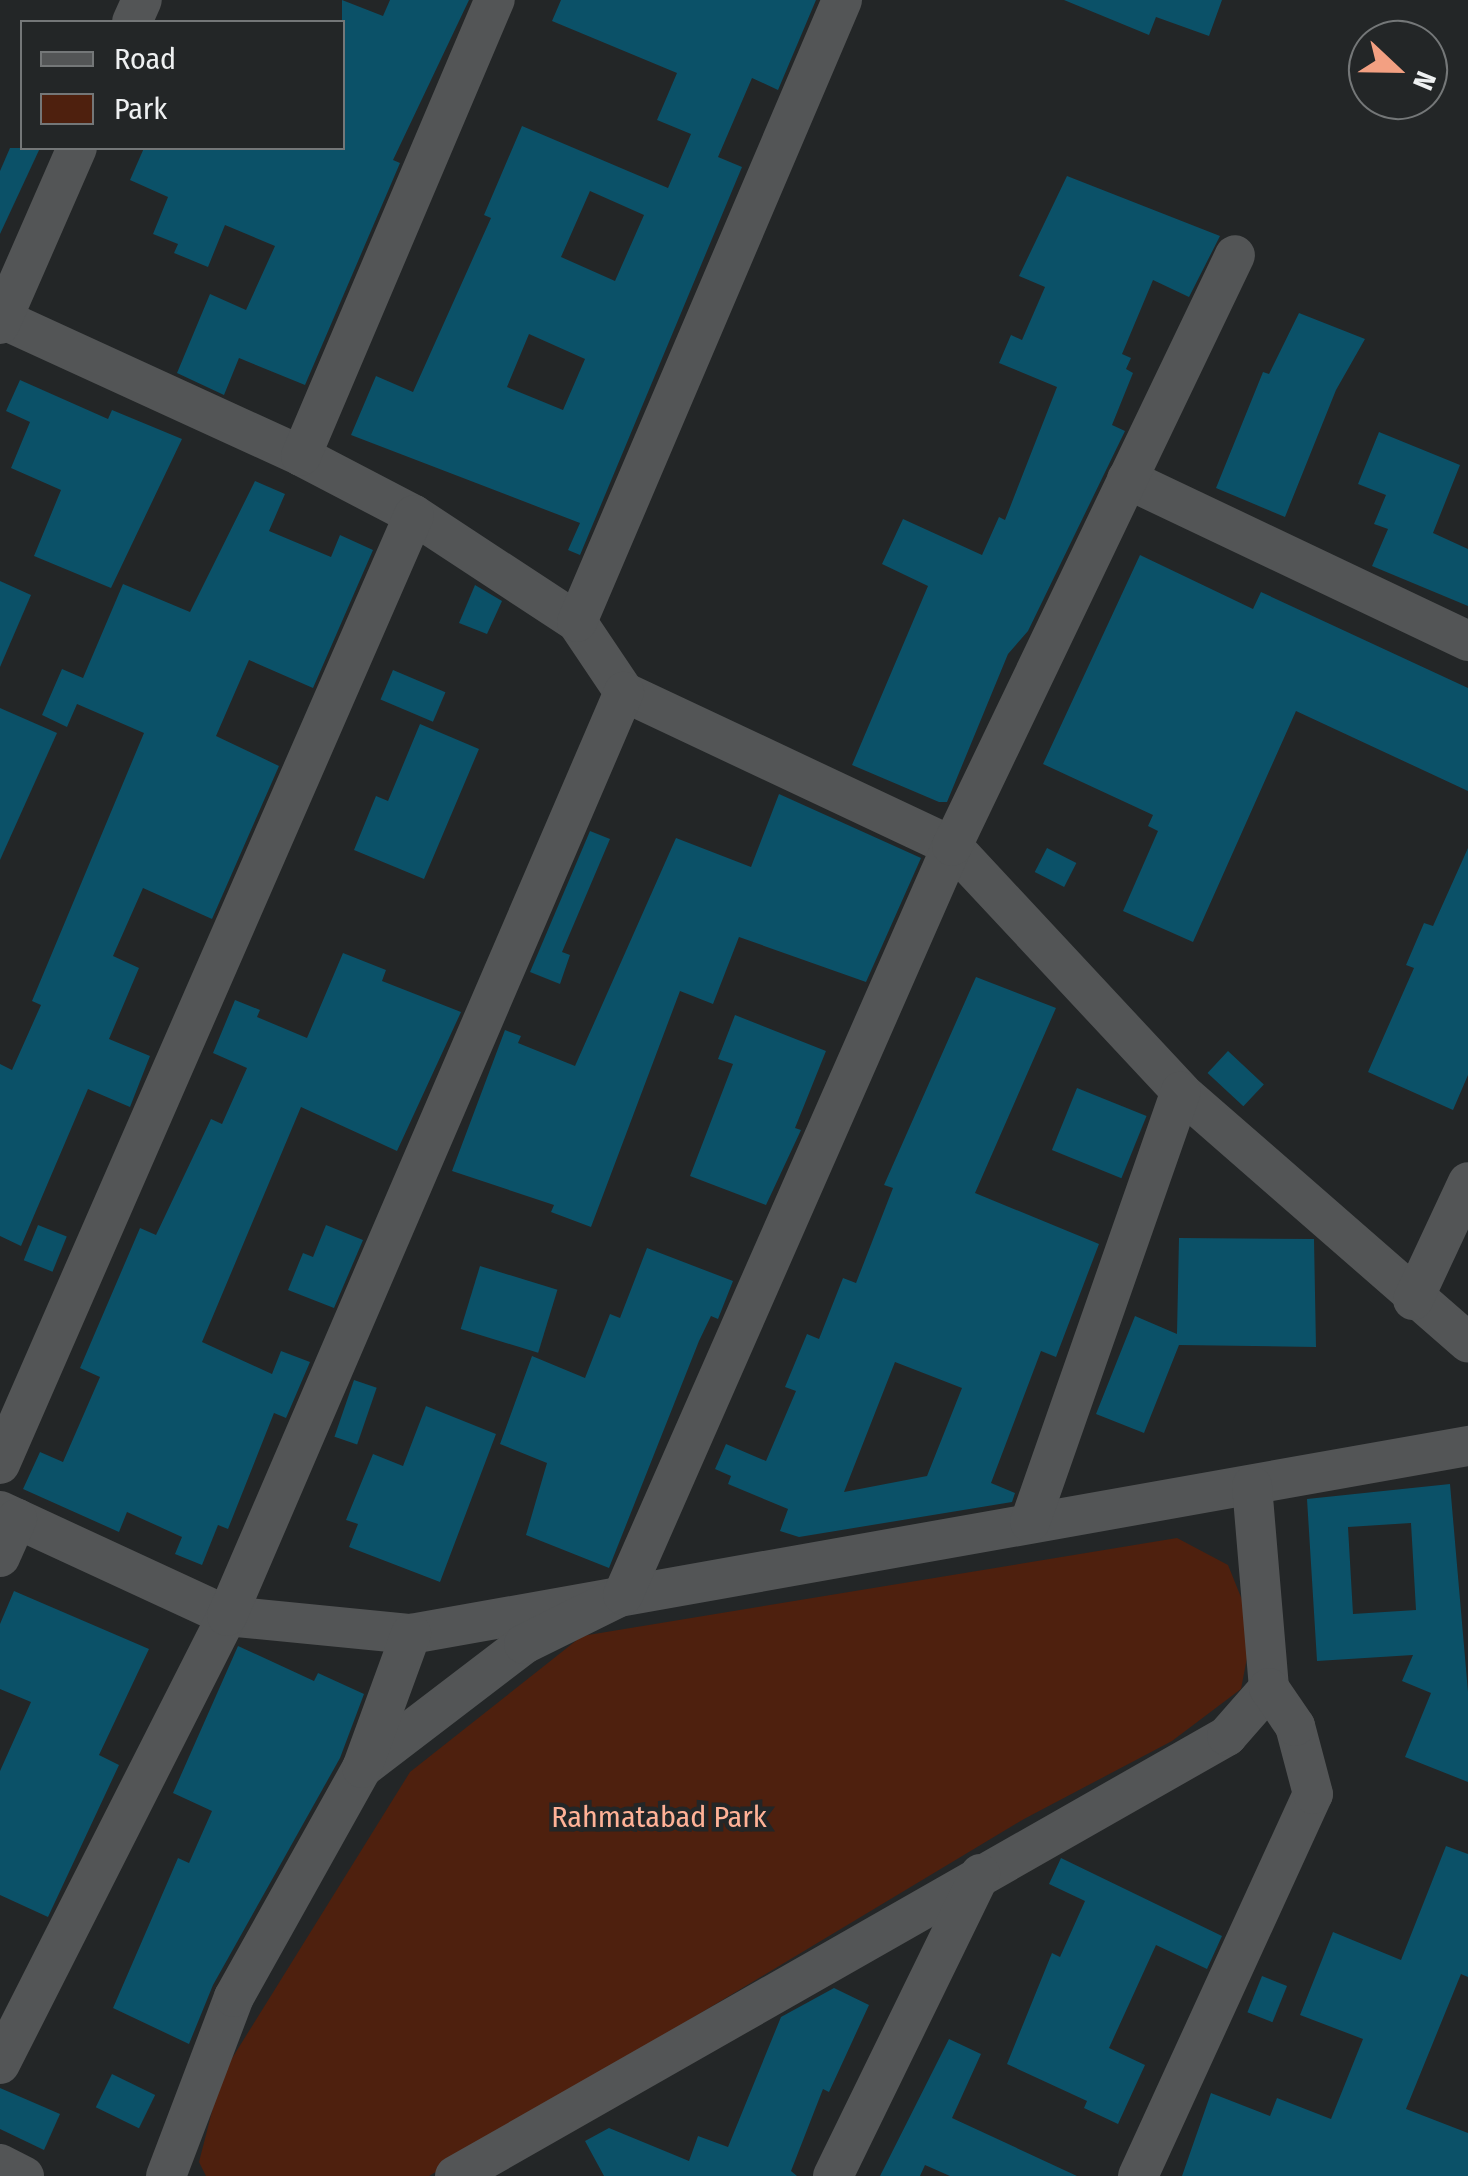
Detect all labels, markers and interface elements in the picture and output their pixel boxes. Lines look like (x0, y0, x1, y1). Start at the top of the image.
legend (20, 20, 345, 150)
north arrow (1348, 20, 1448, 120)
text: Road (114, 41, 176, 77)
text: N (1406, 67, 1443, 95)
text: Park (114, 91, 167, 127)
park label: Rahmatabad Park (551, 1799, 767, 1835)

